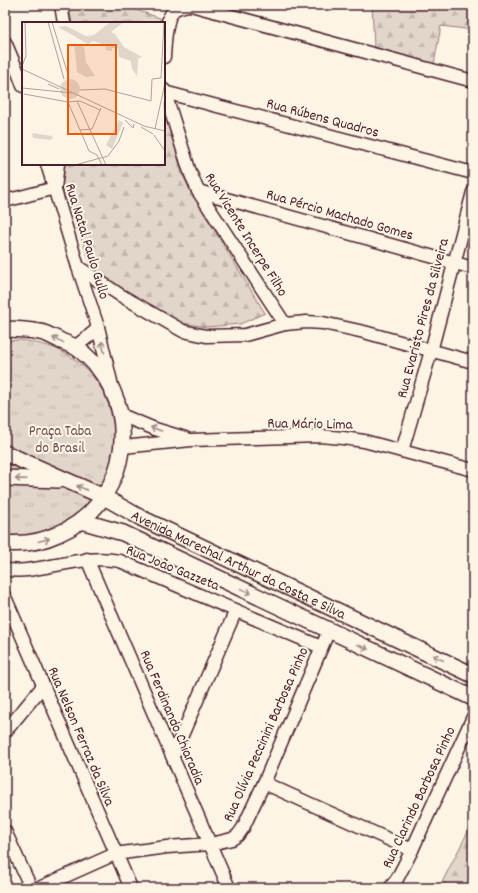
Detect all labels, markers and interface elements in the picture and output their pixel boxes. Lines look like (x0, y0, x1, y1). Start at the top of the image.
inset map (22, 22, 165, 165)
street label: Rua Rúbens Quadros (264, 93, 381, 145)
street label: Rua Vicente Incerpe Filho (198, 169, 293, 302)
street label: Rua Natal Paulo Gullo (58, 181, 114, 303)
street label: Rua Pércio Machado Gomes (263, 184, 416, 247)
street label: Rua Evaristo Pires da Silveira (392, 235, 456, 401)
one-way arrow (53, 335, 65, 343)
one-way arrow (99, 341, 106, 354)
street label: Rua Mário Lima (267, 413, 354, 437)
park label: Praça Taba do Brasil (29, 421, 92, 460)
one-way arrow (150, 425, 162, 433)
one-way arrow (15, 475, 28, 483)
one-way arrow (76, 483, 88, 491)
street label: Avenida Marechal Arthur da Costa e Silva (126, 505, 350, 627)
one-way arrow (37, 535, 50, 543)
street label: Rua João Gazzeta (122, 540, 223, 598)
one-way arrow (239, 588, 251, 595)
street label: Rua Olívia Peccinini Barbosa Pinho (218, 644, 316, 826)
one-way arrow (357, 644, 369, 651)
street label: Rua Ferdinando Chiaradia (133, 647, 210, 789)
one-way arrow (432, 654, 444, 661)
street label: Rua Nelson Ferraz da Silva (41, 664, 120, 811)
street label: Rua Clarindo Barbosa Pinho (377, 723, 463, 872)

